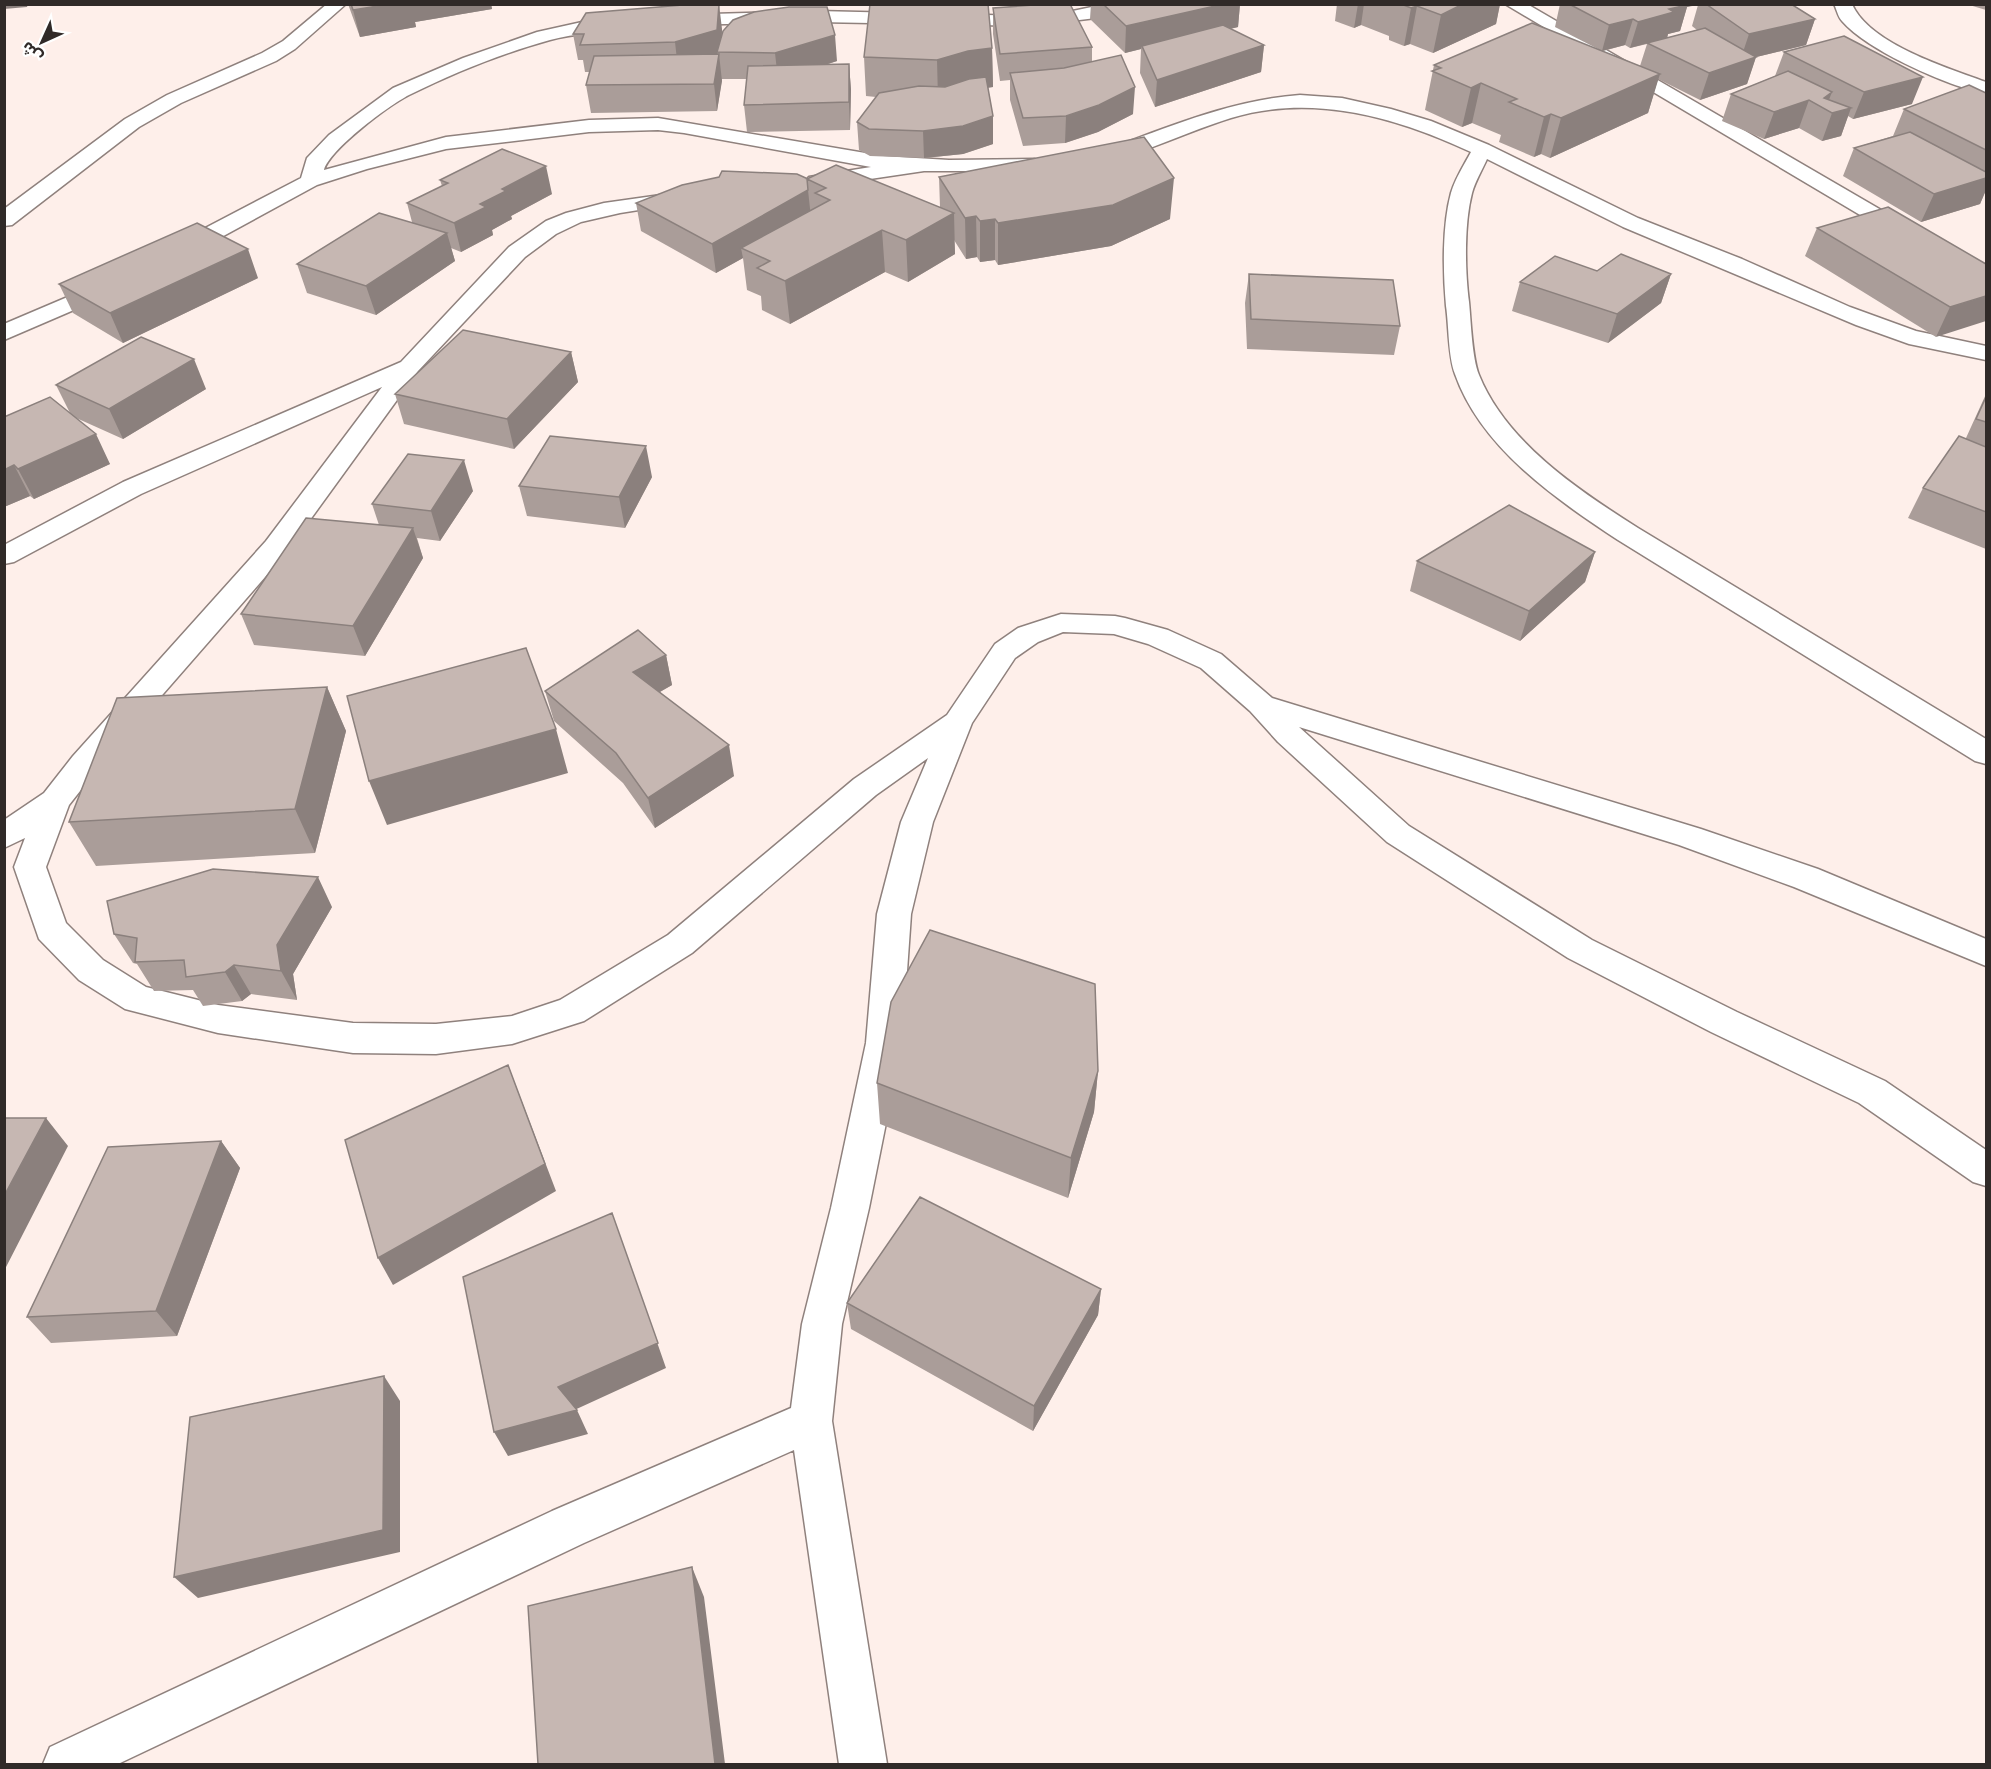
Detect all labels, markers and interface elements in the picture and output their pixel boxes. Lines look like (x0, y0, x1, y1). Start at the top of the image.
north arrow (12, 12, 72, 72)
text: ش (18, 38, 46, 66)

